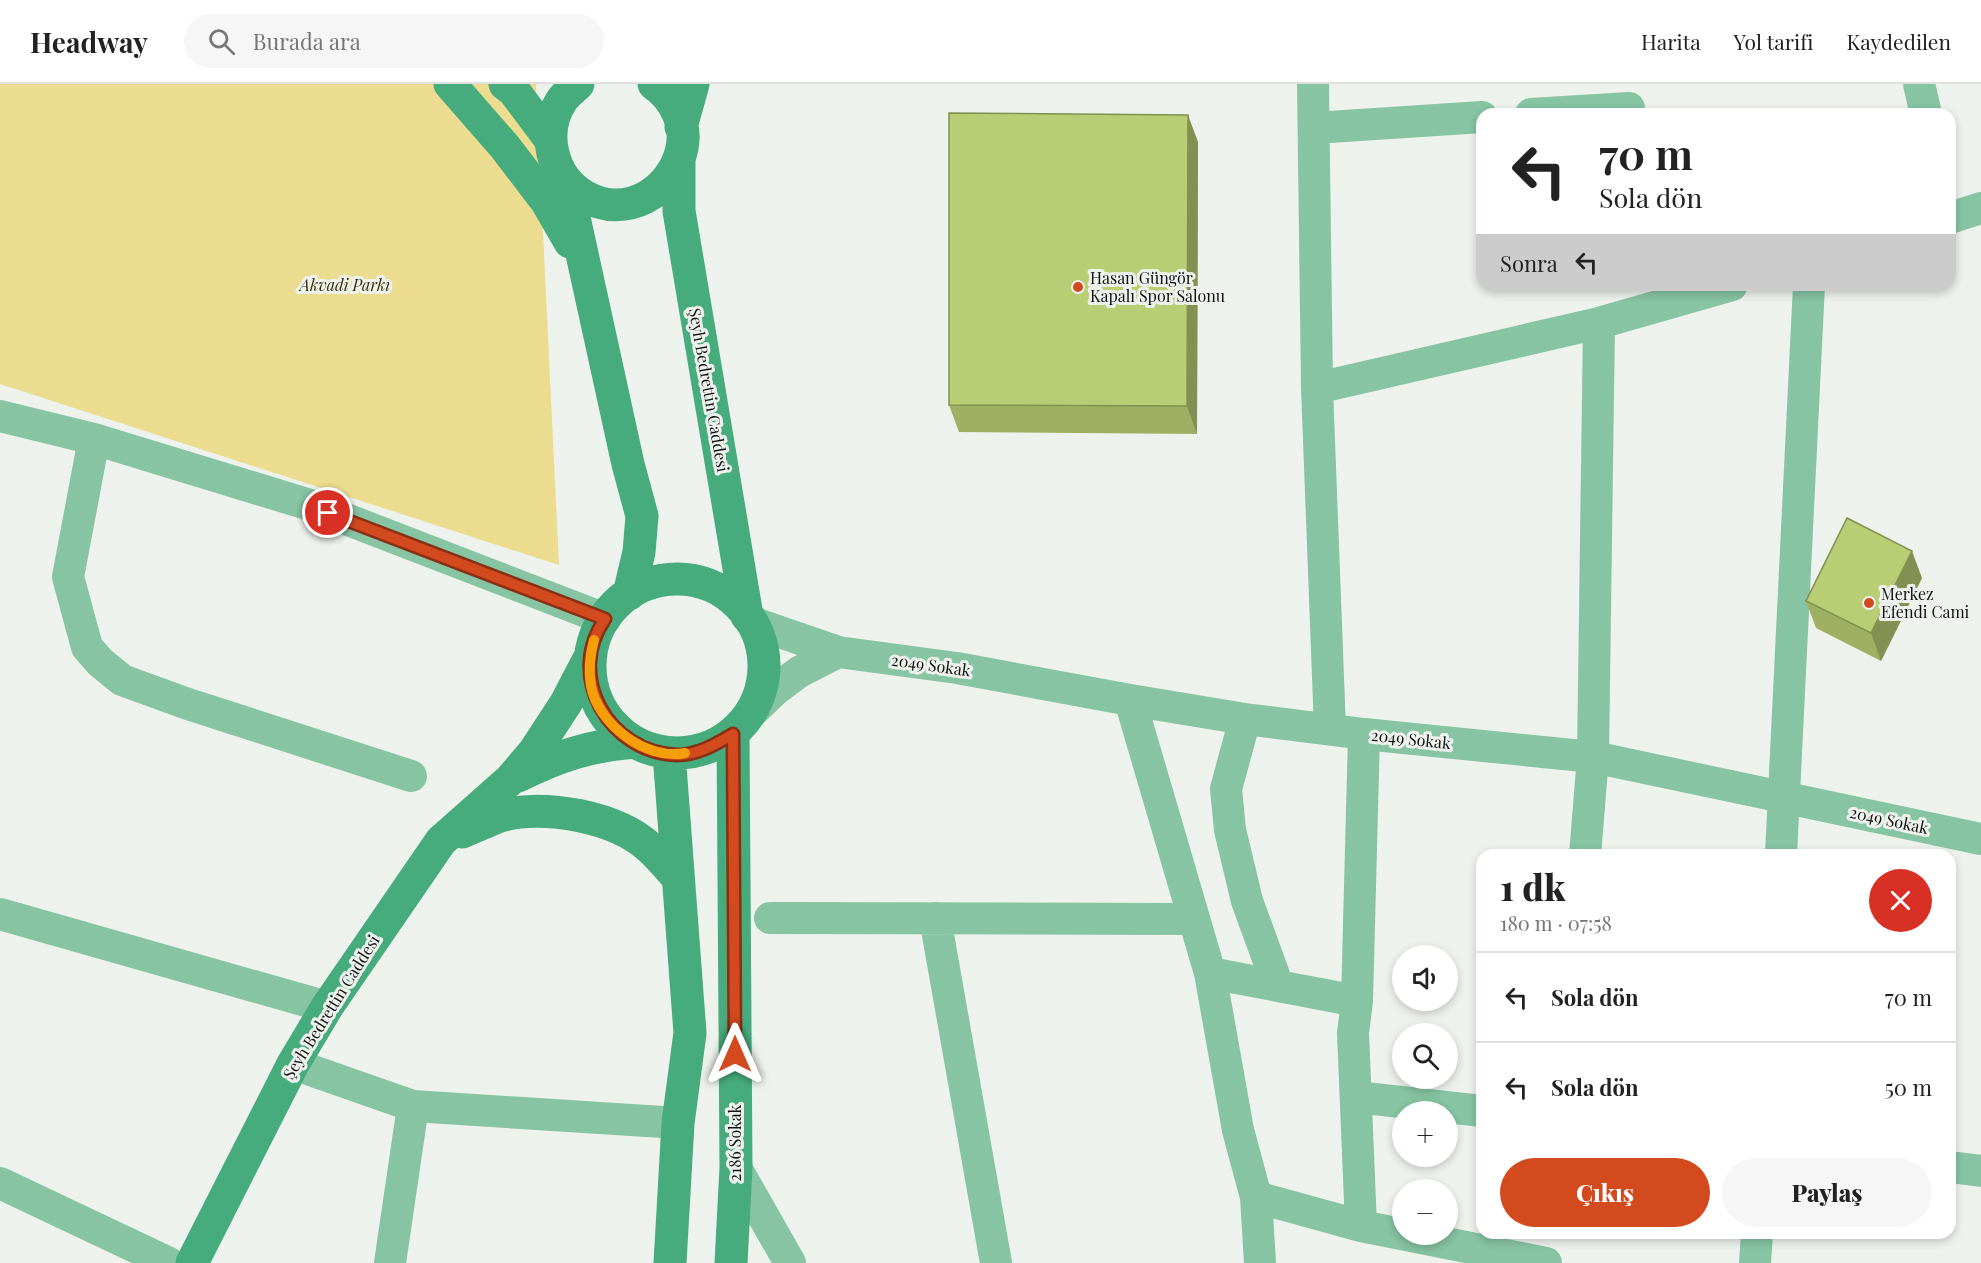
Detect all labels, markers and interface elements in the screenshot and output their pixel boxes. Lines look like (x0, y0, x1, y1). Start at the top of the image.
search box (184, 14, 604, 68)
text: Headway (30, 23, 148, 60)
icon: search (205, 25, 238, 58)
text: Burada ara (253, 26, 361, 56)
text: Harita (1641, 27, 1701, 55)
text: Yol tarifi (1734, 27, 1813, 55)
text: Kaydedilen (1846, 27, 1951, 55)
text: 70 m (1599, 125, 1693, 181)
icon: left (1500, 132, 1578, 210)
text: Sola dön (1599, 179, 1702, 215)
icon: left (1570, 246, 1603, 279)
text: Sonra (1500, 248, 1558, 278)
place label: Hasan Güngör Kapalı Spor Salonu (1090, 267, 1225, 306)
park label: Akvadi Parkı (298, 274, 390, 295)
marker: Hasan Güngör Kapalı Spor Salonu (1071, 280, 1085, 294)
street label: Şeyh Bedrettin Caddesi (685, 306, 734, 474)
pin (302, 487, 353, 538)
icon: arrive (311, 496, 344, 529)
place label: Merkez Efendi Cami (1881, 583, 1970, 622)
marker: Merkez Efendi Cami (1862, 596, 1876, 610)
street label: 2049 Sokak (890, 649, 972, 680)
street label: 2049 Sokak (1370, 724, 1452, 753)
street label: 2049 Sokak (1848, 801, 1931, 838)
text: 1 dk (1500, 862, 1565, 910)
button: close (1869, 869, 1932, 932)
text: 180 m · 07:58 (1500, 909, 1612, 936)
street label: Şeyh Bedrettin Caddesi (278, 930, 384, 1083)
map controls (1392, 945, 1458, 1245)
button: sound (1392, 945, 1458, 1011)
icon: left (1500, 981, 1533, 1014)
text: Sola dön (1551, 982, 1638, 1012)
text: 70 m (1885, 982, 1932, 1012)
position arrow (703, 1022, 767, 1086)
button: search (1392, 1023, 1458, 1089)
icon: left (1500, 1071, 1533, 1104)
text: Sola dön (1551, 1072, 1638, 1102)
text: 50 m (1885, 1072, 1932, 1102)
button: + (1392, 1101, 1458, 1167)
street label: 2186 Sokak (724, 1104, 745, 1181)
button: Çıkış (1500, 1158, 1710, 1227)
button: Paylaş (1722, 1158, 1932, 1227)
button: − (1392, 1179, 1458, 1245)

